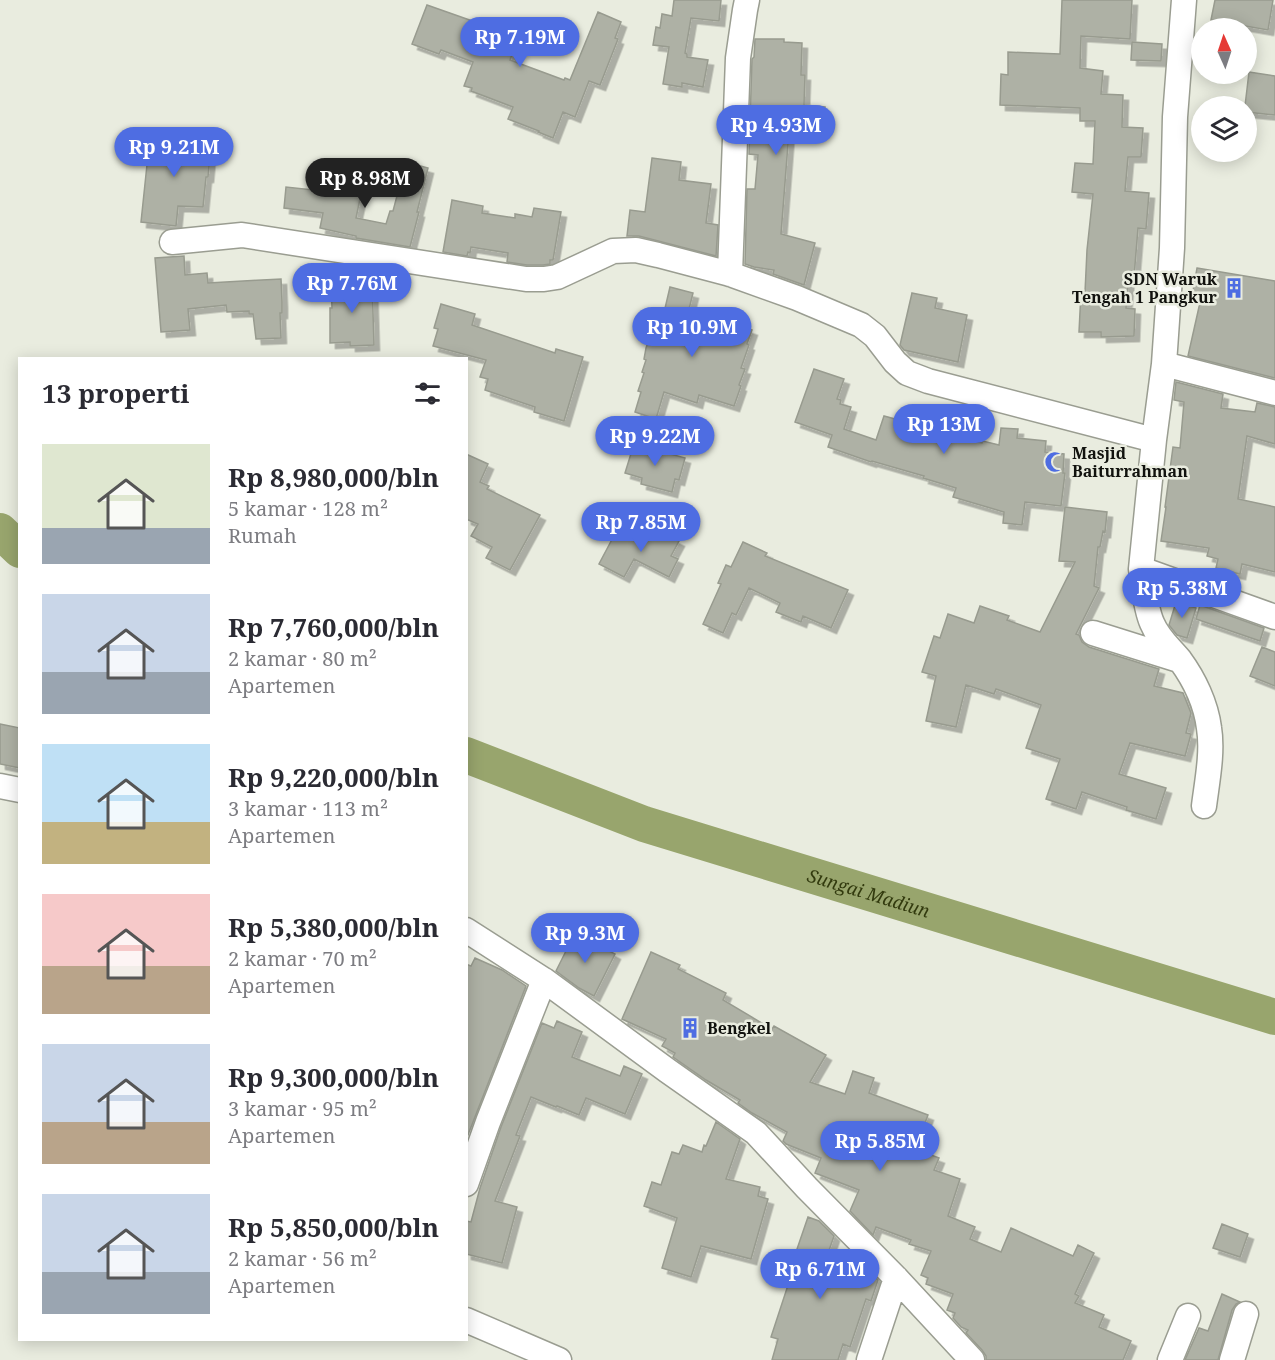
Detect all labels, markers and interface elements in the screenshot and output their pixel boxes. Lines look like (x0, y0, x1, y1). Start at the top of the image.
pin: Rp 7.19M (458, 17, 582, 68)
north arrow (1191, 18, 1257, 84)
map controls (1191, 18, 1257, 162)
text: Rp 7.19M (474, 23, 566, 50)
button: layers (1191, 96, 1257, 162)
pin: Rp 4.93M (714, 105, 838, 156)
text: Rp 4.93M (730, 111, 822, 138)
pin: Rp 9.21M (112, 127, 236, 178)
text: Rp 9.21M (128, 133, 220, 160)
pin: Rp 8.98M (303, 158, 427, 209)
text: Rp 8.98M (319, 164, 411, 191)
pin: Rp 7.76M (290, 263, 414, 314)
place label: SDN Waruk Tengah 1 Pangkur (1072, 268, 1218, 308)
text: Rp 7.76M (306, 269, 398, 296)
building icon: SDN Waruk Tengah 1 Pangkur (1222, 276, 1246, 300)
pin: Rp 10.9M (630, 307, 754, 358)
text: Rp 10.9M (646, 313, 738, 340)
text: 13 properti (42, 375, 189, 411)
icon: filters (411, 377, 444, 410)
pin: Rp 13M (895, 404, 993, 455)
text: Rp 13M (907, 410, 981, 437)
pin: Rp 9.22M (593, 416, 717, 467)
text: Rp 9.22M (609, 422, 701, 449)
place label: Masjid Baiturrahman (1072, 442, 1188, 482)
mosque icon: Masjid Baiturrahman (1043, 450, 1067, 474)
text: Rp 8,980,000/bln (228, 459, 439, 495)
icon: home (90, 468, 162, 540)
text: 5 kamar · 128 m² (228, 495, 388, 522)
pin: Rp 7.85M (579, 502, 703, 553)
text: Rp 7.85M (595, 508, 687, 535)
text: Rumah (228, 522, 297, 549)
pin: Rp 5.38M (1120, 568, 1244, 619)
text: Rp 5.38M (1136, 574, 1228, 601)
text: Rp 7,760,000/bln (228, 609, 439, 645)
icon: home (90, 618, 162, 690)
text: 2 kamar · 80 m² (228, 645, 377, 672)
text: Apartemen (228, 672, 335, 699)
text: Rp 9,220,000/bln (228, 759, 439, 795)
icon: home (90, 768, 162, 840)
text: 3 kamar · 113 m² (228, 795, 388, 822)
text: Apartemen (228, 822, 335, 849)
water label: Sungai Madiun (805, 863, 933, 923)
text: Rp 5,380,000/bln (228, 909, 439, 945)
pin: Rp 9.3M (530, 913, 640, 964)
icon: home (90, 918, 162, 990)
text: Rp 9.3M (545, 919, 625, 946)
text: 2 kamar · 70 m² (228, 945, 377, 972)
text: Apartemen (228, 972, 335, 999)
building icon: Bengkel (678, 1016, 702, 1040)
place label: Bengkel (707, 1017, 772, 1039)
text: Rp 9,300,000/bln (228, 1059, 439, 1095)
icon: home (90, 1068, 162, 1140)
text: 3 kamar · 95 m² (228, 1095, 377, 1122)
pin: Rp 5.85M (818, 1121, 942, 1172)
text: Apartemen (228, 1122, 335, 1149)
text: Rp 5.85M (834, 1127, 926, 1154)
text: Rp 5,850,000/bln (228, 1209, 439, 1245)
icon: home (90, 1218, 162, 1290)
text: 2 kamar · 56 m² (228, 1245, 377, 1272)
pin: Rp 6.71M (758, 1249, 882, 1300)
text: Rp 6.71M (774, 1255, 866, 1282)
text: Apartemen (228, 1272, 335, 1299)

